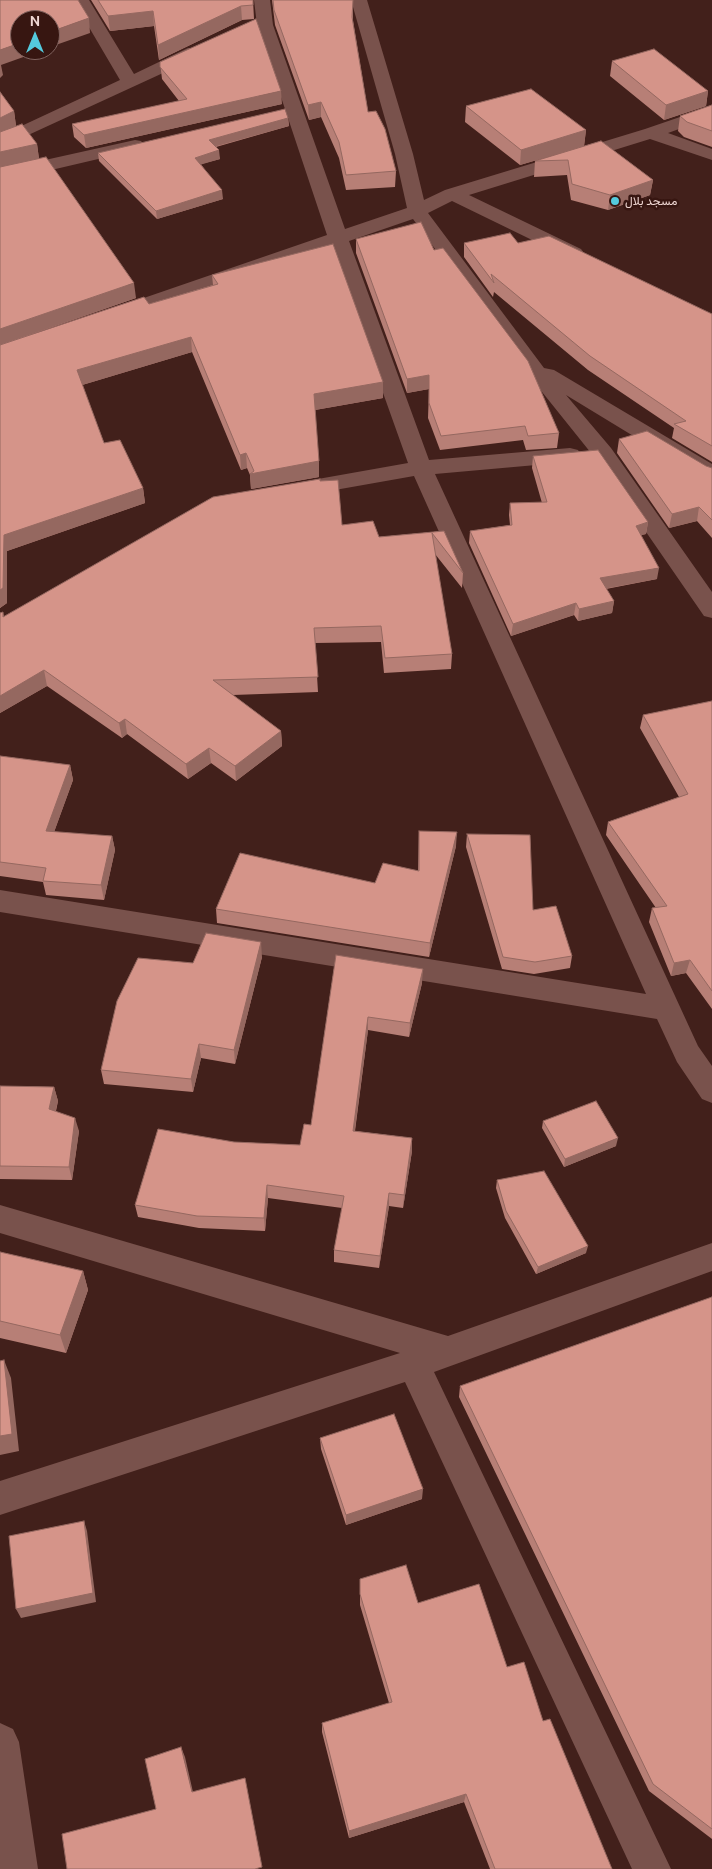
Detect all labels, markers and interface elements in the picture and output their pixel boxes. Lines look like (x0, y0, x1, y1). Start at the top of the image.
north arrow (10, 10, 60, 60)
text: N (30, 13, 40, 29)
place label: مسجد بلال (625, 194, 677, 208)
marker: مسجد بلال (609, 195, 621, 207)

